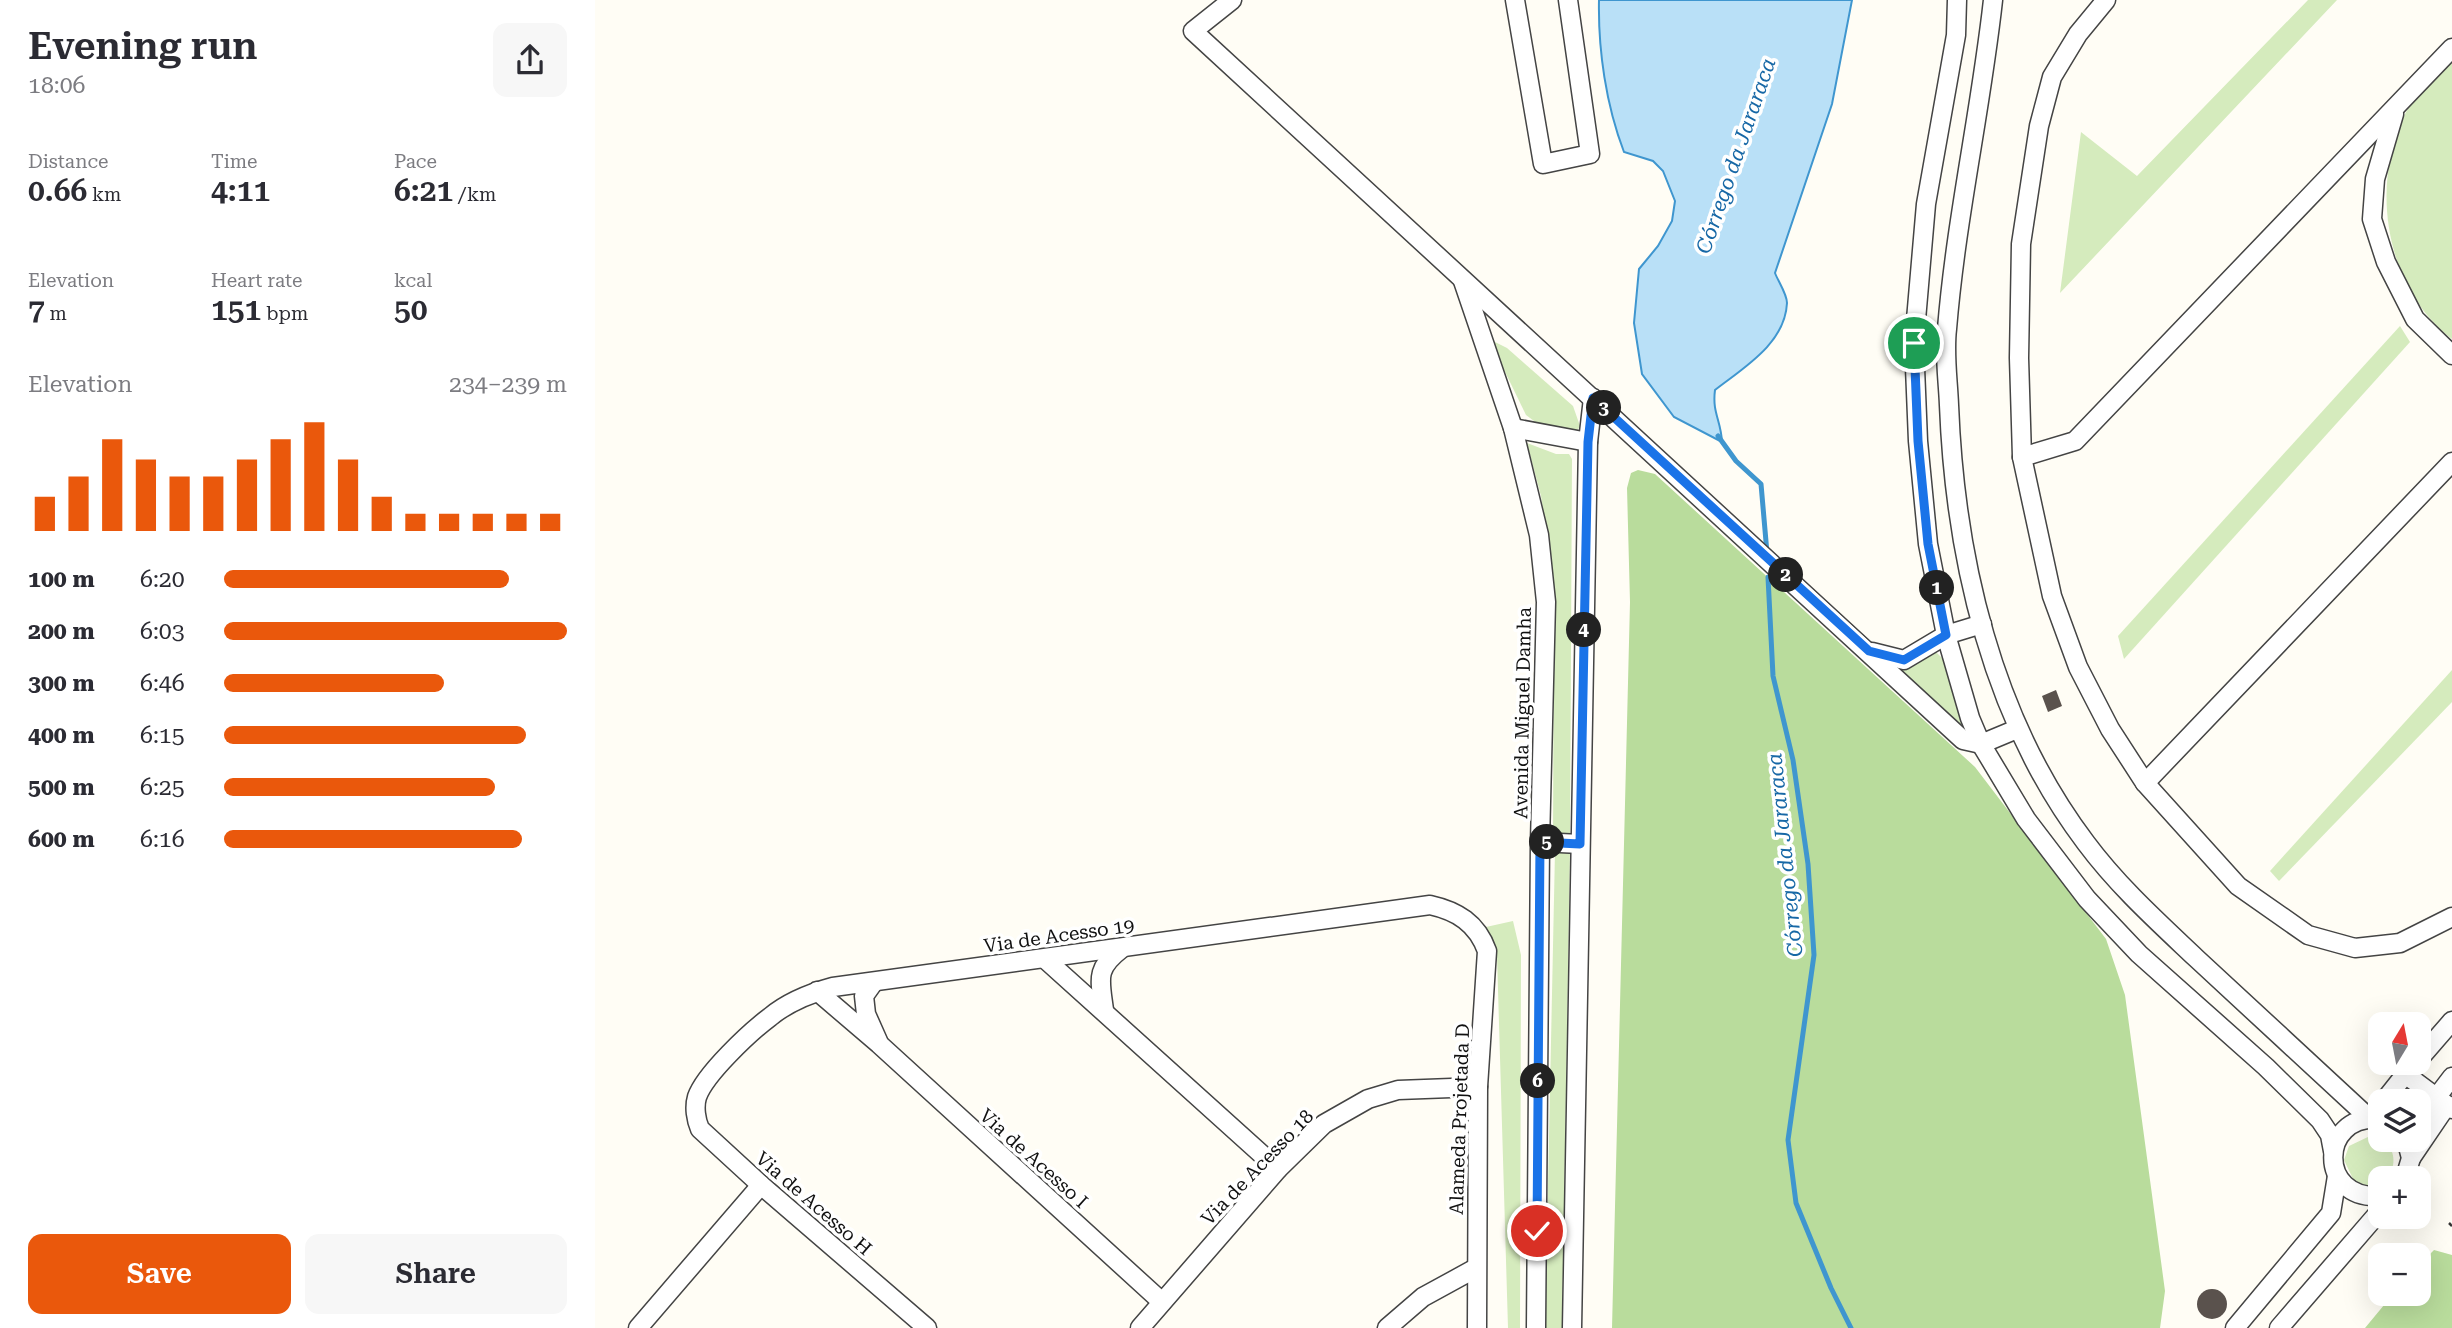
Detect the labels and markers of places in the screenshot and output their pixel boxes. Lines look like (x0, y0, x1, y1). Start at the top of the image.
pin (1884, 313, 1944, 373)
pin: 3 (1587, 390, 1621, 426)
pin: 2 (1769, 558, 1803, 592)
pin: 1 (1919, 570, 1955, 606)
pin: 4 (1567, 612, 1601, 648)
pin: 5 (1529, 824, 1565, 860)
pin: 6 (1521, 1064, 1555, 1098)
pin (1507, 1201, 1567, 1261)

